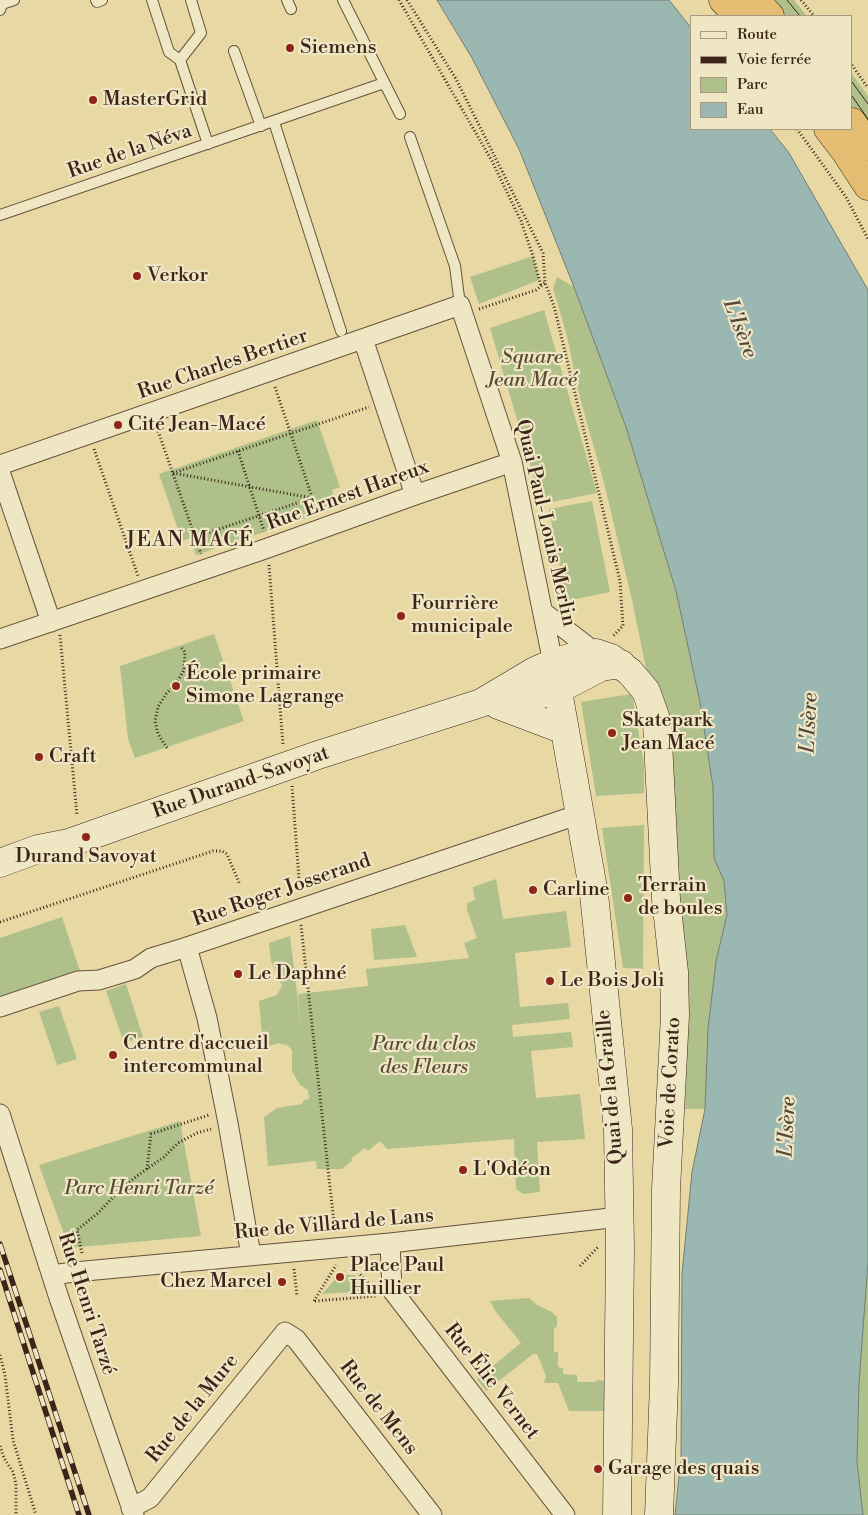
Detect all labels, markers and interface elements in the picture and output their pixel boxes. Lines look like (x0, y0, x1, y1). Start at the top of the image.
legend (690, 15, 853, 130)
text: Route (737, 25, 777, 44)
place label: Siemens (300, 36, 376, 60)
marker: Siemens (284, 42, 296, 54)
text: Voie ferrée (737, 50, 811, 69)
text: Parc (737, 75, 768, 94)
place label: MasterGrid (103, 88, 207, 112)
marker: MasterGrid (87, 94, 99, 106)
text: Eau (737, 100, 764, 119)
street label: Rue de la Néva (65, 120, 195, 184)
place label: Verkor (147, 264, 208, 288)
marker: Verkor (131, 270, 143, 282)
water label: L'Isère (716, 296, 762, 362)
street label: Rue Charles Bertier (135, 325, 311, 405)
park label: Square Jean Macé (487, 346, 577, 393)
place label: Cité Jean-Macé (128, 413, 266, 437)
street label: Quai Paul-Louis Merlin (509, 417, 581, 629)
marker: Cité Jean-Macé (112, 419, 124, 431)
street label: Rue Ernest Hareux (264, 456, 432, 536)
district label: JEAN MACÉ (125, 528, 255, 554)
place label: Fourrière municipale (411, 592, 513, 639)
marker: Fourrière municipale (395, 610, 407, 622)
place label: École primaire Simone Lagrange (186, 662, 344, 709)
marker: École primaire Simone Lagrange (170, 680, 182, 692)
water label: L'Isère (796, 692, 824, 754)
place label: Skatepark Jean Macé (622, 709, 715, 756)
marker: Skatepark Jean Macé (606, 727, 618, 739)
street label: Rue Durand-Savoyat (149, 741, 333, 825)
place label: Craft (49, 745, 96, 769)
marker: Craft (33, 751, 45, 763)
marker: Durand Savoyat (80, 831, 92, 843)
place label: Durand Savoyat (15, 845, 157, 869)
street label: Rue Roger Josserand (190, 849, 374, 933)
place label: Terrain de boules (638, 874, 722, 921)
place label: Carline (543, 878, 610, 902)
marker: Carline (527, 884, 539, 896)
marker: Terrain de boules (622, 892, 634, 904)
place label: Le Daphné (248, 962, 347, 986)
marker: Le Daphné (232, 968, 244, 980)
place label: Le Bois Joli (560, 969, 665, 993)
marker: Le Bois Joli (544, 975, 556, 987)
street label: Quai de la Graille (592, 1008, 630, 1166)
street label: Voie de Corato (656, 1017, 686, 1149)
place label: Centre d'accueil intercommunal (123, 1032, 269, 1079)
park label: Parc du clos des Fleurs (372, 1033, 476, 1080)
marker: Centre d'accueil intercommunal (107, 1049, 119, 1061)
water label: L'Isère (774, 1096, 802, 1158)
place label: L'Odéon (473, 1158, 551, 1182)
marker: L'Odéon (457, 1164, 469, 1176)
park label: Parc Henri Tarzé (65, 1177, 213, 1201)
street label: Rue de Villard de Lans (233, 1204, 435, 1246)
street label: Rue Henri Tarzé (52, 1230, 120, 1378)
place label: Place Paul Huillier (350, 1254, 444, 1301)
place label: Chez Marcel (160, 1270, 272, 1294)
marker: Place Paul Huillier (334, 1271, 346, 1283)
marker: Chez Marcel (276, 1276, 288, 1288)
street label: Rue Élie Vernet (438, 1319, 544, 1445)
street label: Rue de la Mure (142, 1350, 244, 1468)
street label: Rue de Mens (334, 1356, 422, 1460)
place label: Garage des quais (608, 1457, 759, 1481)
marker: Garage des quais (592, 1463, 604, 1475)

